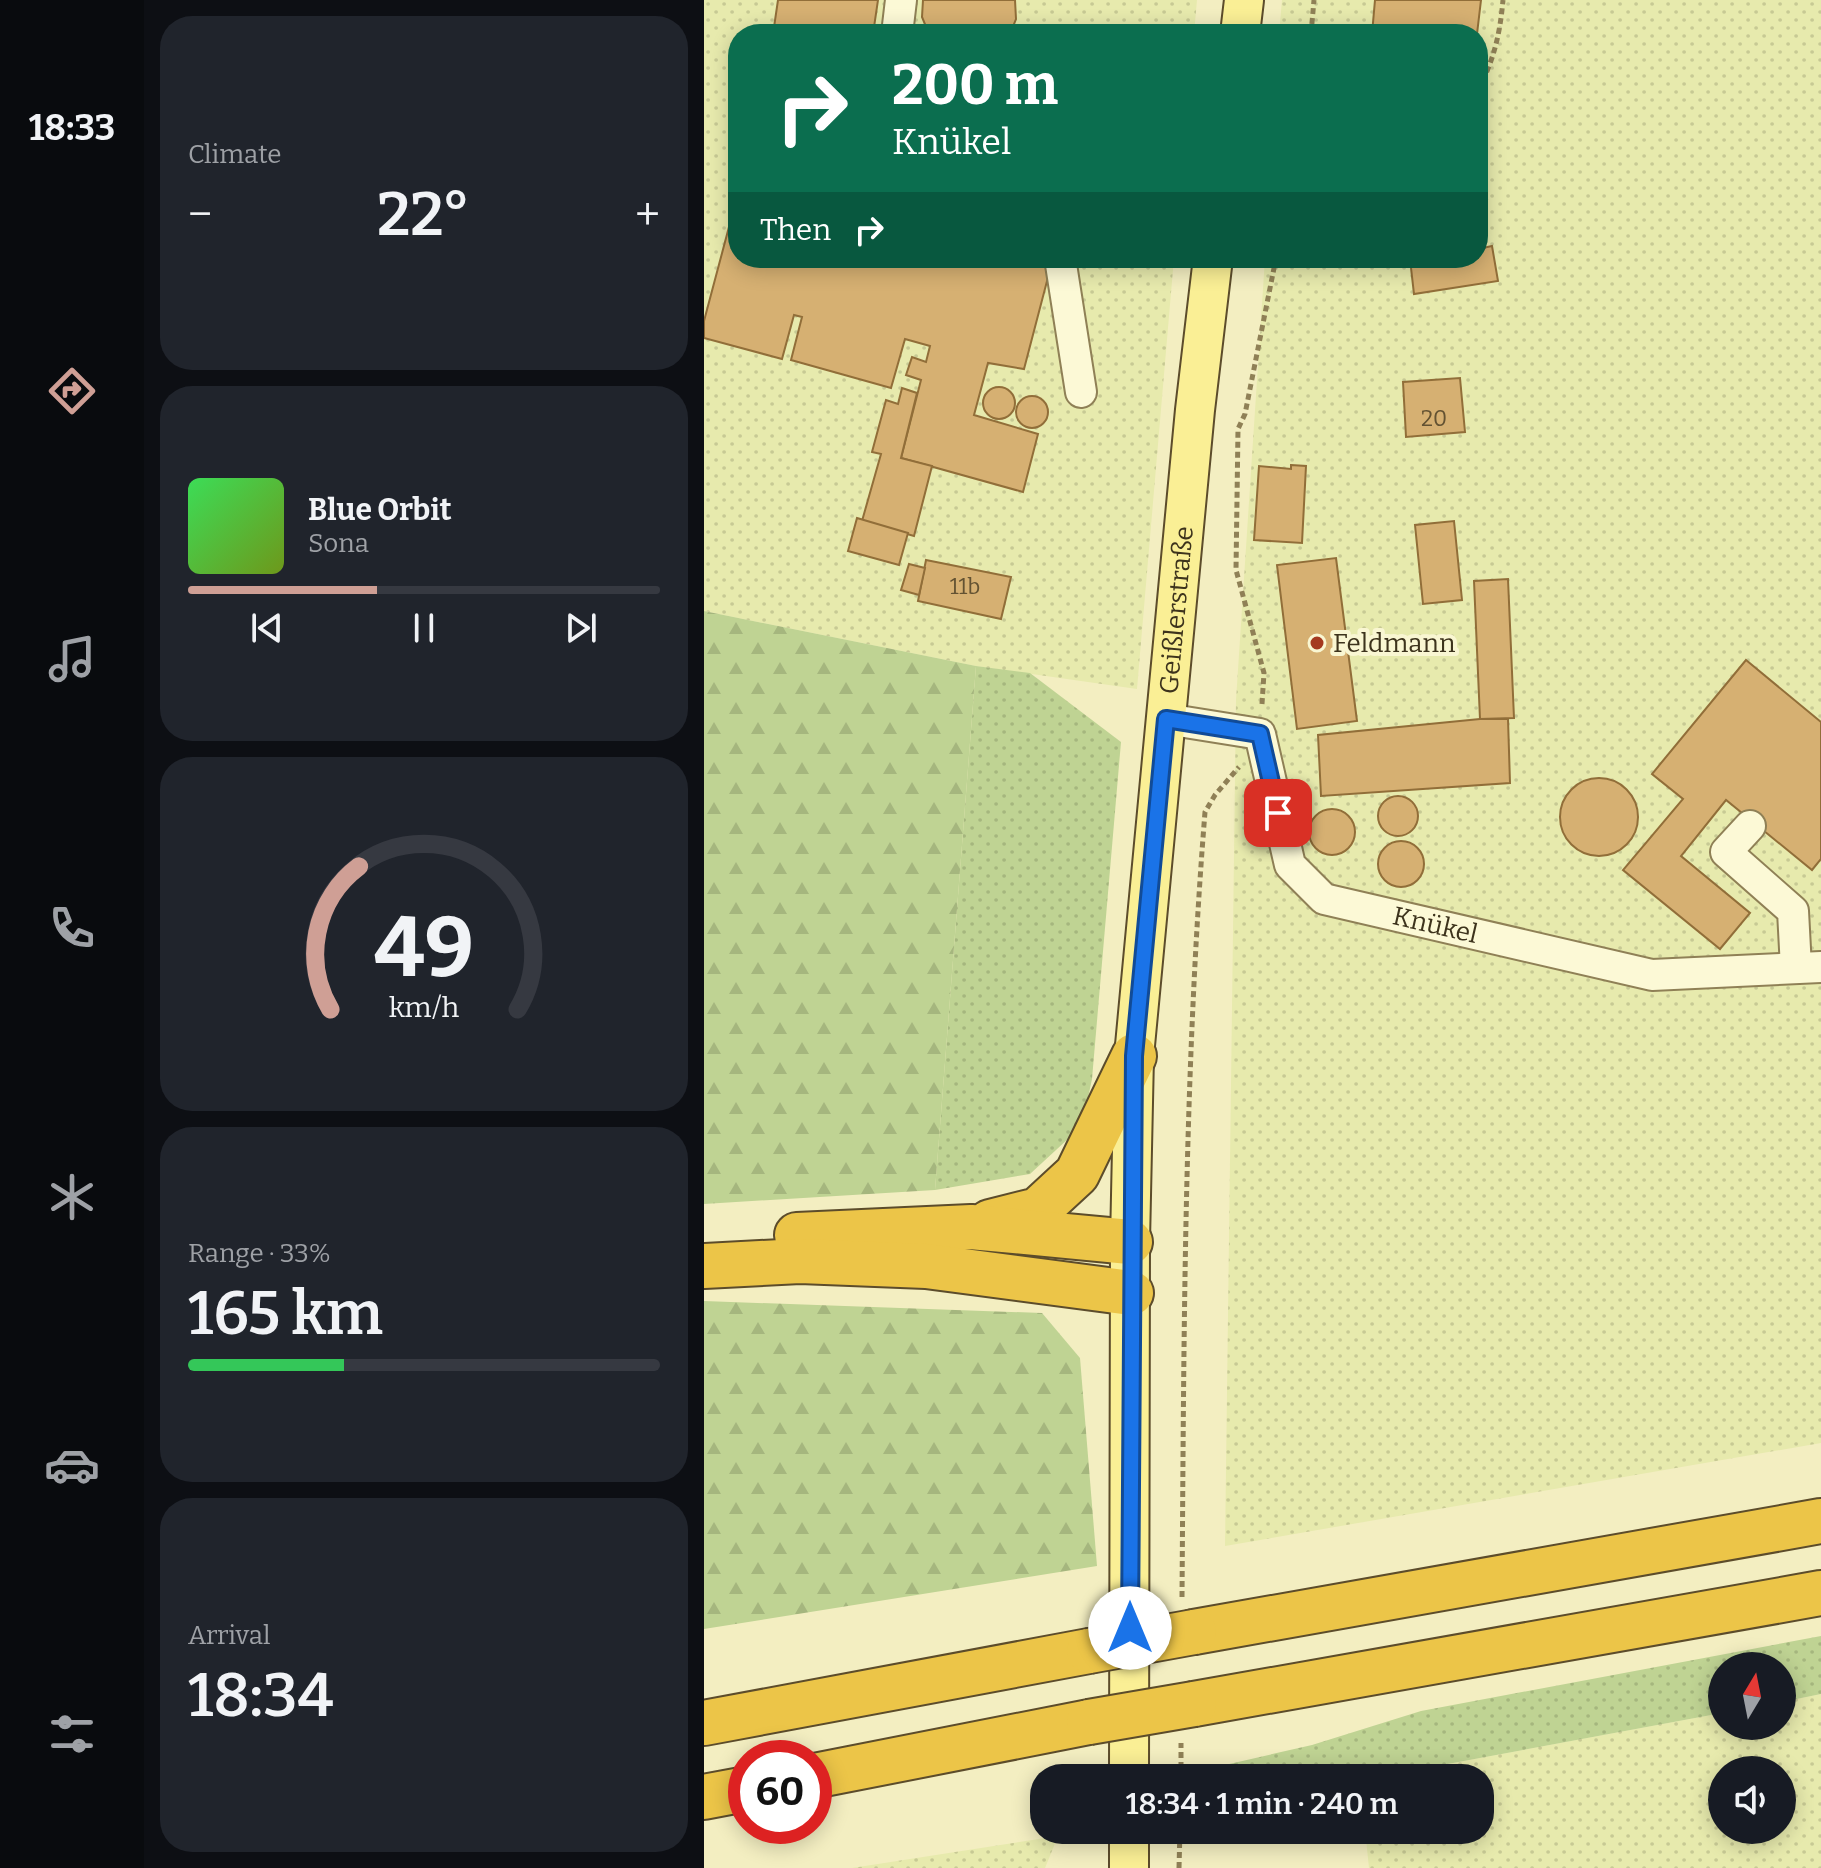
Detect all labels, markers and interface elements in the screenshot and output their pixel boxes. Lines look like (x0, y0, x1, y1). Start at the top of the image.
text: 200 m (892, 52, 1058, 119)
icon: right (760, 56, 864, 160)
text: 18:33 (29, 106, 115, 150)
text: Knükel (892, 120, 1011, 164)
text: Climate (188, 139, 282, 170)
text: 22° (377, 179, 470, 251)
text: − (188, 188, 212, 241)
text: + (635, 188, 660, 241)
icon: right (847, 208, 891, 252)
text: Then (760, 212, 831, 248)
icon: directions (44, 363, 100, 419)
house number: 20 (1421, 405, 1447, 432)
text: Blue Orbit (308, 492, 452, 528)
street label: Geißlerstraße (1153, 525, 1200, 695)
text: Sona (308, 528, 369, 559)
house number: 11b (950, 573, 980, 600)
icon: previous (245, 606, 289, 650)
icon: pause (402, 606, 446, 650)
icon: next (559, 606, 603, 650)
place label: Feldmann (1333, 628, 1456, 659)
icon: music (44, 631, 100, 687)
marker: Feldmann (1308, 634, 1326, 652)
pin (1244, 779, 1312, 847)
icon: arrive (1256, 791, 1300, 835)
text: 49 (374, 898, 474, 998)
icon: phone (44, 900, 100, 956)
street label: Knükel (1390, 900, 1481, 950)
text: km/h (389, 990, 460, 1025)
icon: climate (44, 1169, 100, 1225)
text: Range · 33% (188, 1238, 331, 1269)
text: 165 km (188, 1278, 383, 1350)
icon: car (44, 1437, 100, 1493)
position arrow (1088, 1586, 1172, 1670)
text: Arrival (188, 1620, 270, 1651)
north arrow (1708, 1652, 1796, 1740)
map controls (1708, 1652, 1796, 1844)
text: 18:34 (188, 1660, 334, 1732)
icon: filters (44, 1706, 100, 1762)
speed limit sign: 60 (728, 1740, 832, 1844)
button: sound (1708, 1756, 1796, 1844)
text: 18:34 · 1 min · 240 m (1126, 1786, 1398, 1822)

